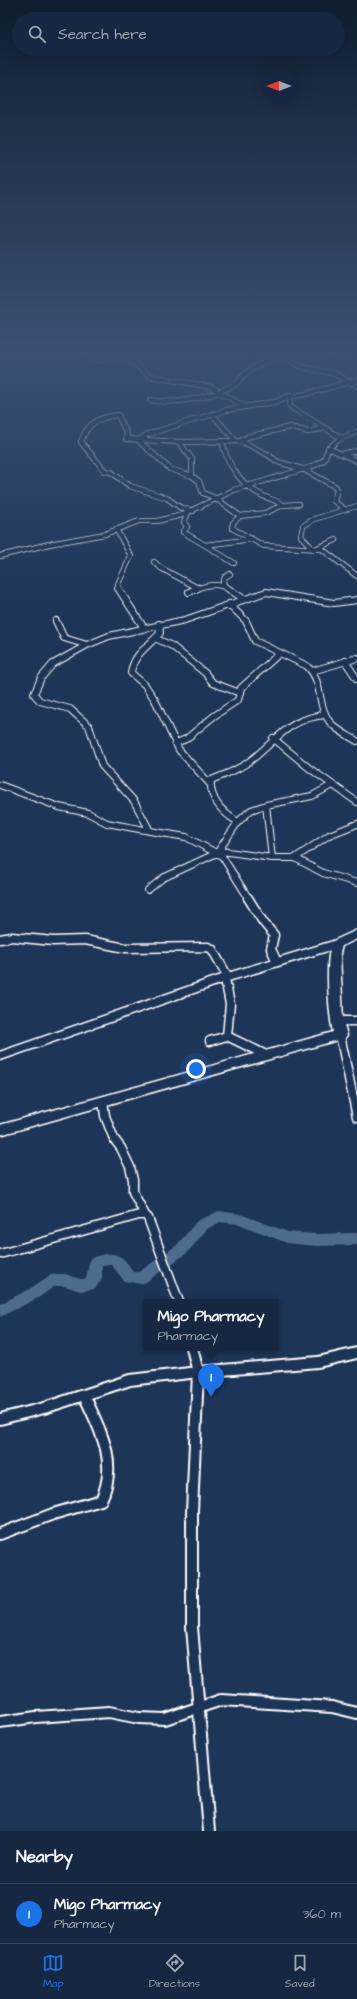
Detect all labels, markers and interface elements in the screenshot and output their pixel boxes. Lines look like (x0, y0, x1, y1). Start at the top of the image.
search box (12, 12, 345, 56)
icon: search (26, 23, 48, 45)
text: Search here (58, 24, 147, 45)
north arrow (261, 68, 297, 104)
your location (186, 1059, 206, 1079)
popup (143, 1299, 279, 1351)
text: Migo Pharmacy (158, 1306, 264, 1327)
text: Pharmacy (158, 1327, 218, 1345)
pin: 1 (198, 1364, 224, 1397)
text: Nearby (16, 1845, 73, 1869)
text: Migo Pharmacy (54, 1894, 161, 1915)
text: 1 (28, 1905, 30, 1923)
text: 360 m (303, 1905, 341, 1923)
text: Pharmacy (54, 1915, 115, 1933)
tab: Map (42, 1952, 64, 1991)
tab: Directions (149, 1952, 200, 1991)
tab: Saved (285, 1952, 315, 1991)

